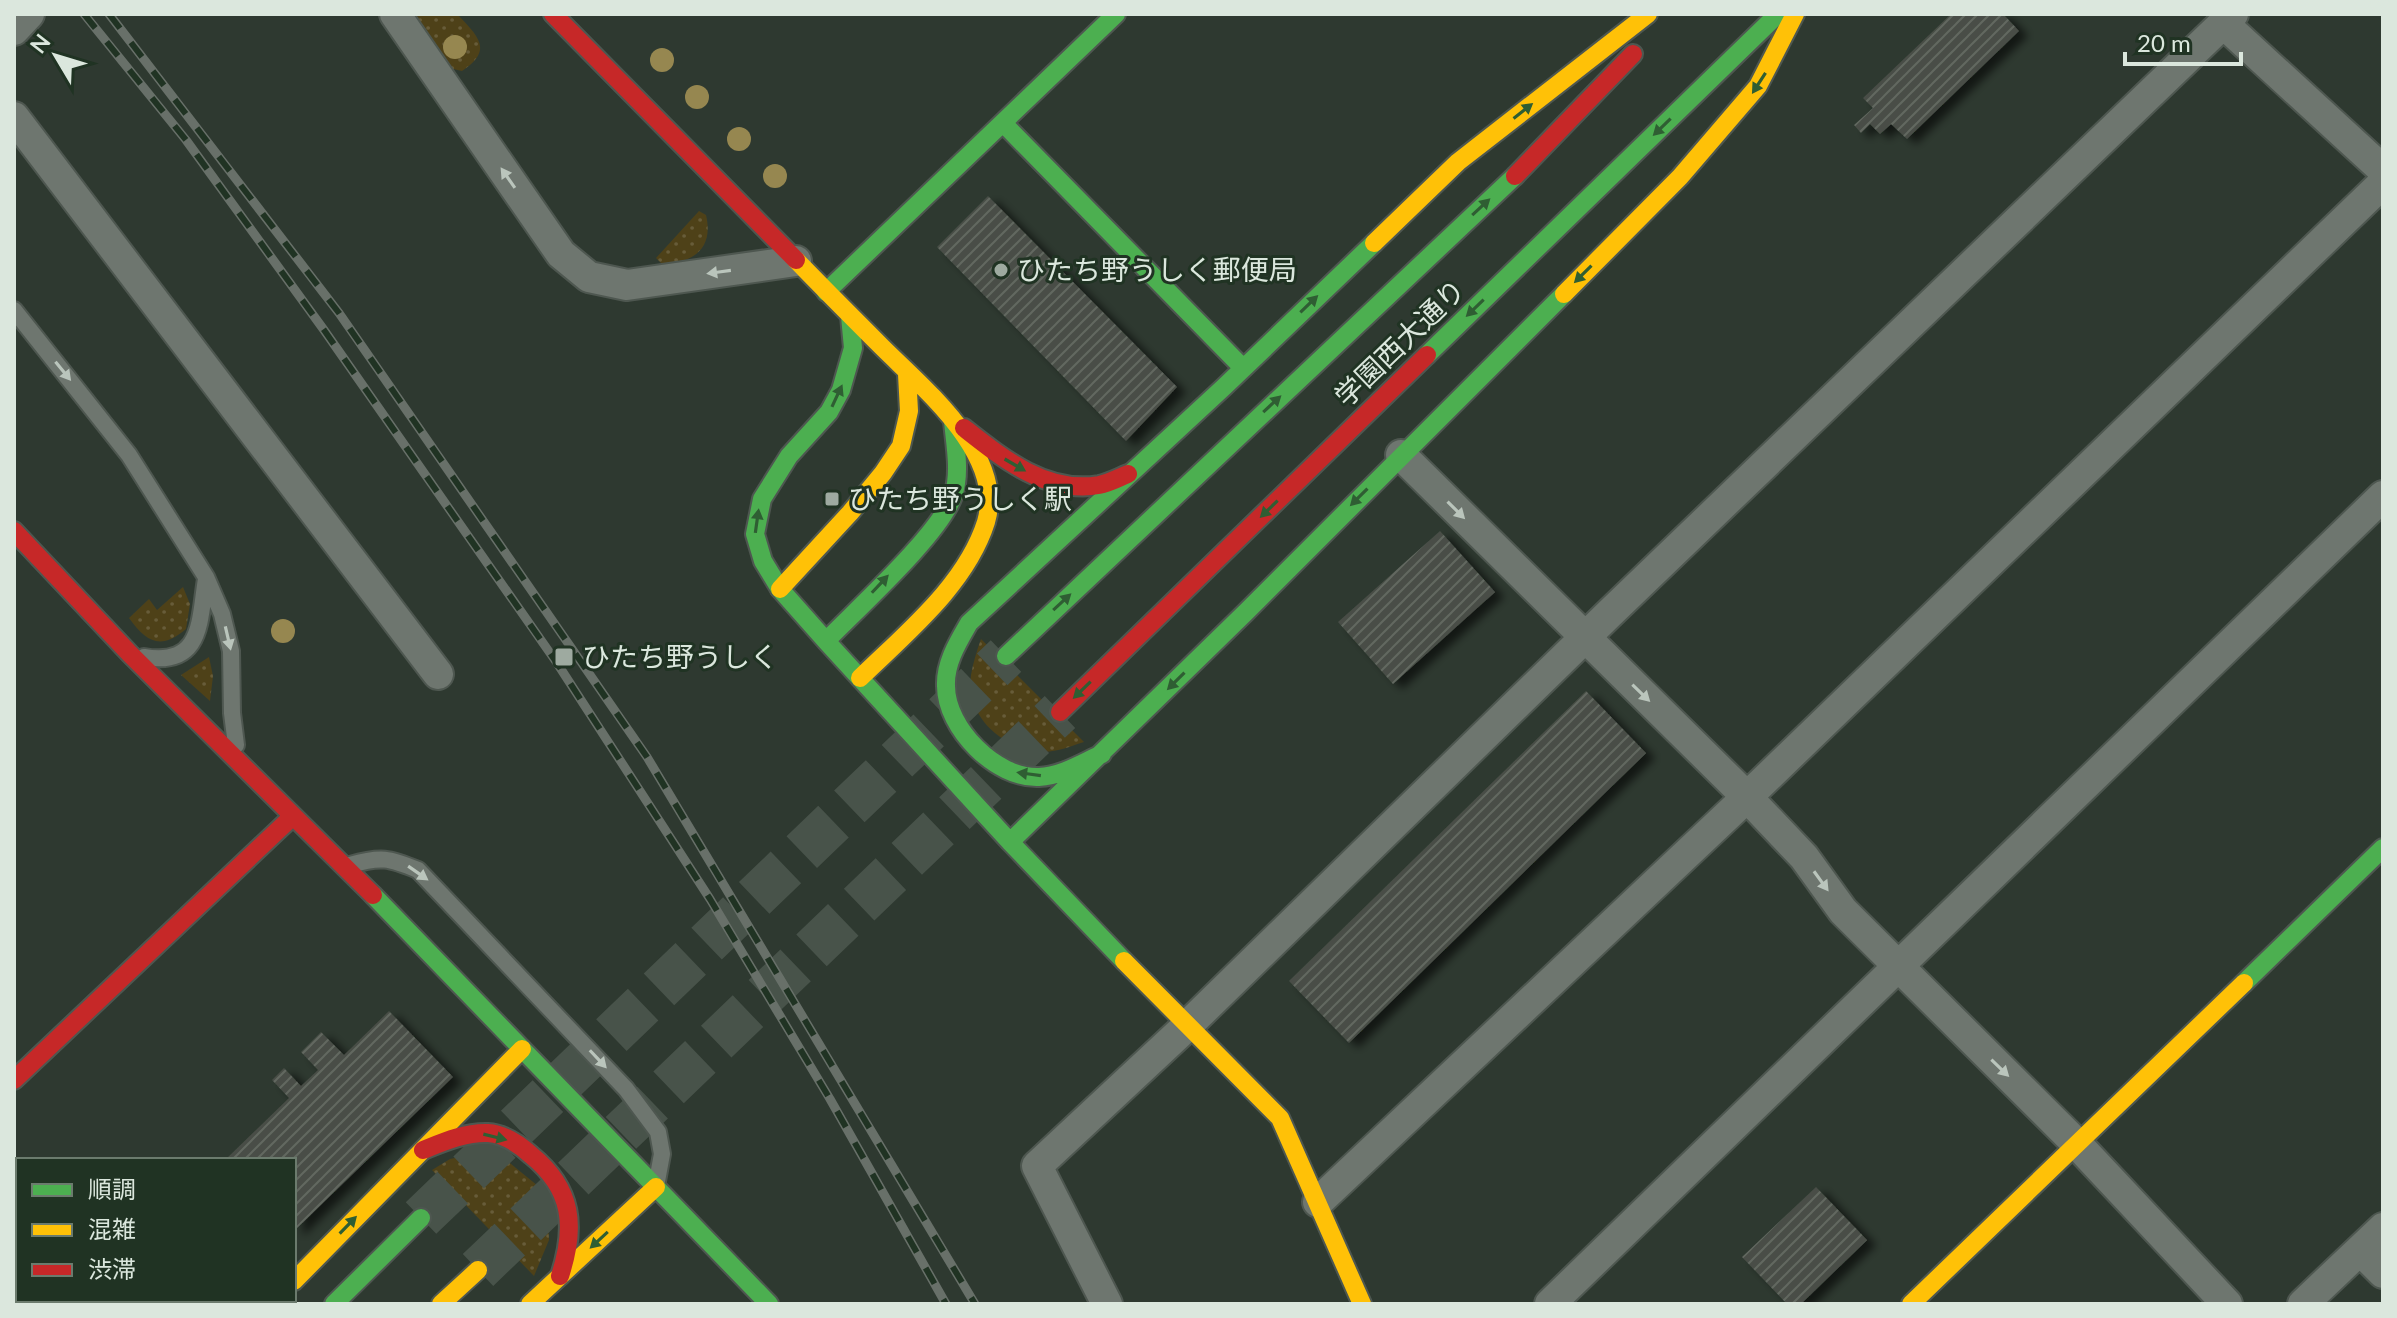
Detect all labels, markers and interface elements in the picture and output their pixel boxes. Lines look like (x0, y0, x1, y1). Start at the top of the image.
north arrow (16, 16, 96, 96)
scale bar (2125, 16, 2241, 66)
text: N (24, 28, 56, 58)
text: 20 m (2137, 28, 2191, 57)
one-way arrow (1751, 72, 1766, 93)
one-way arrow (1513, 104, 1533, 120)
one-way arrow (1653, 117, 1672, 136)
one-way arrow (501, 168, 516, 189)
one-way arrow (1472, 198, 1491, 216)
place label: ひたち野うしく郵便局 (1017, 252, 1297, 286)
marker: ひたち野うしく郵便局 (992, 261, 1010, 279)
one-way arrow (1574, 264, 1593, 283)
one-way arrow (706, 266, 731, 279)
street label: 学園西大通り (1327, 272, 1472, 413)
one-way arrow (1300, 296, 1319, 314)
one-way arrow (1466, 298, 1485, 317)
one-way arrow (54, 361, 70, 381)
one-way arrow (830, 384, 844, 407)
one-way arrow (1262, 396, 1281, 414)
one-way arrow (1004, 458, 1026, 472)
place label: ひたち野うしく駅 (848, 481, 1072, 515)
one-way arrow (1351, 487, 1369, 506)
marker: ひたち野うしく駅 (823, 490, 841, 508)
one-way arrow (1260, 499, 1279, 518)
one-way arrow (1446, 500, 1465, 519)
one-way arrow (751, 509, 764, 534)
one-way arrow (870, 575, 888, 594)
one-way arrow (1053, 593, 1072, 611)
one-way arrow (222, 625, 235, 650)
place label: ひたち野うしく (582, 639, 778, 673)
marker: ひたち野うしく (553, 646, 575, 668)
one-way arrow (1167, 671, 1186, 690)
one-way arrow (1073, 680, 1092, 699)
one-way arrow (1631, 683, 1650, 702)
one-way arrow (1017, 767, 1042, 780)
one-way arrow (407, 865, 428, 880)
one-way arrow (1812, 870, 1828, 891)
one-way arrow (588, 1050, 606, 1069)
one-way arrow (1990, 1059, 2009, 1077)
one-way arrow (483, 1131, 508, 1144)
legend (16, 1158, 296, 1302)
text: 順調 (88, 1174, 136, 1203)
text: 混雑 (88, 1214, 136, 1243)
one-way arrow (339, 1216, 357, 1235)
one-way arrow (590, 1230, 609, 1248)
text: 渋滞 (88, 1254, 136, 1283)

